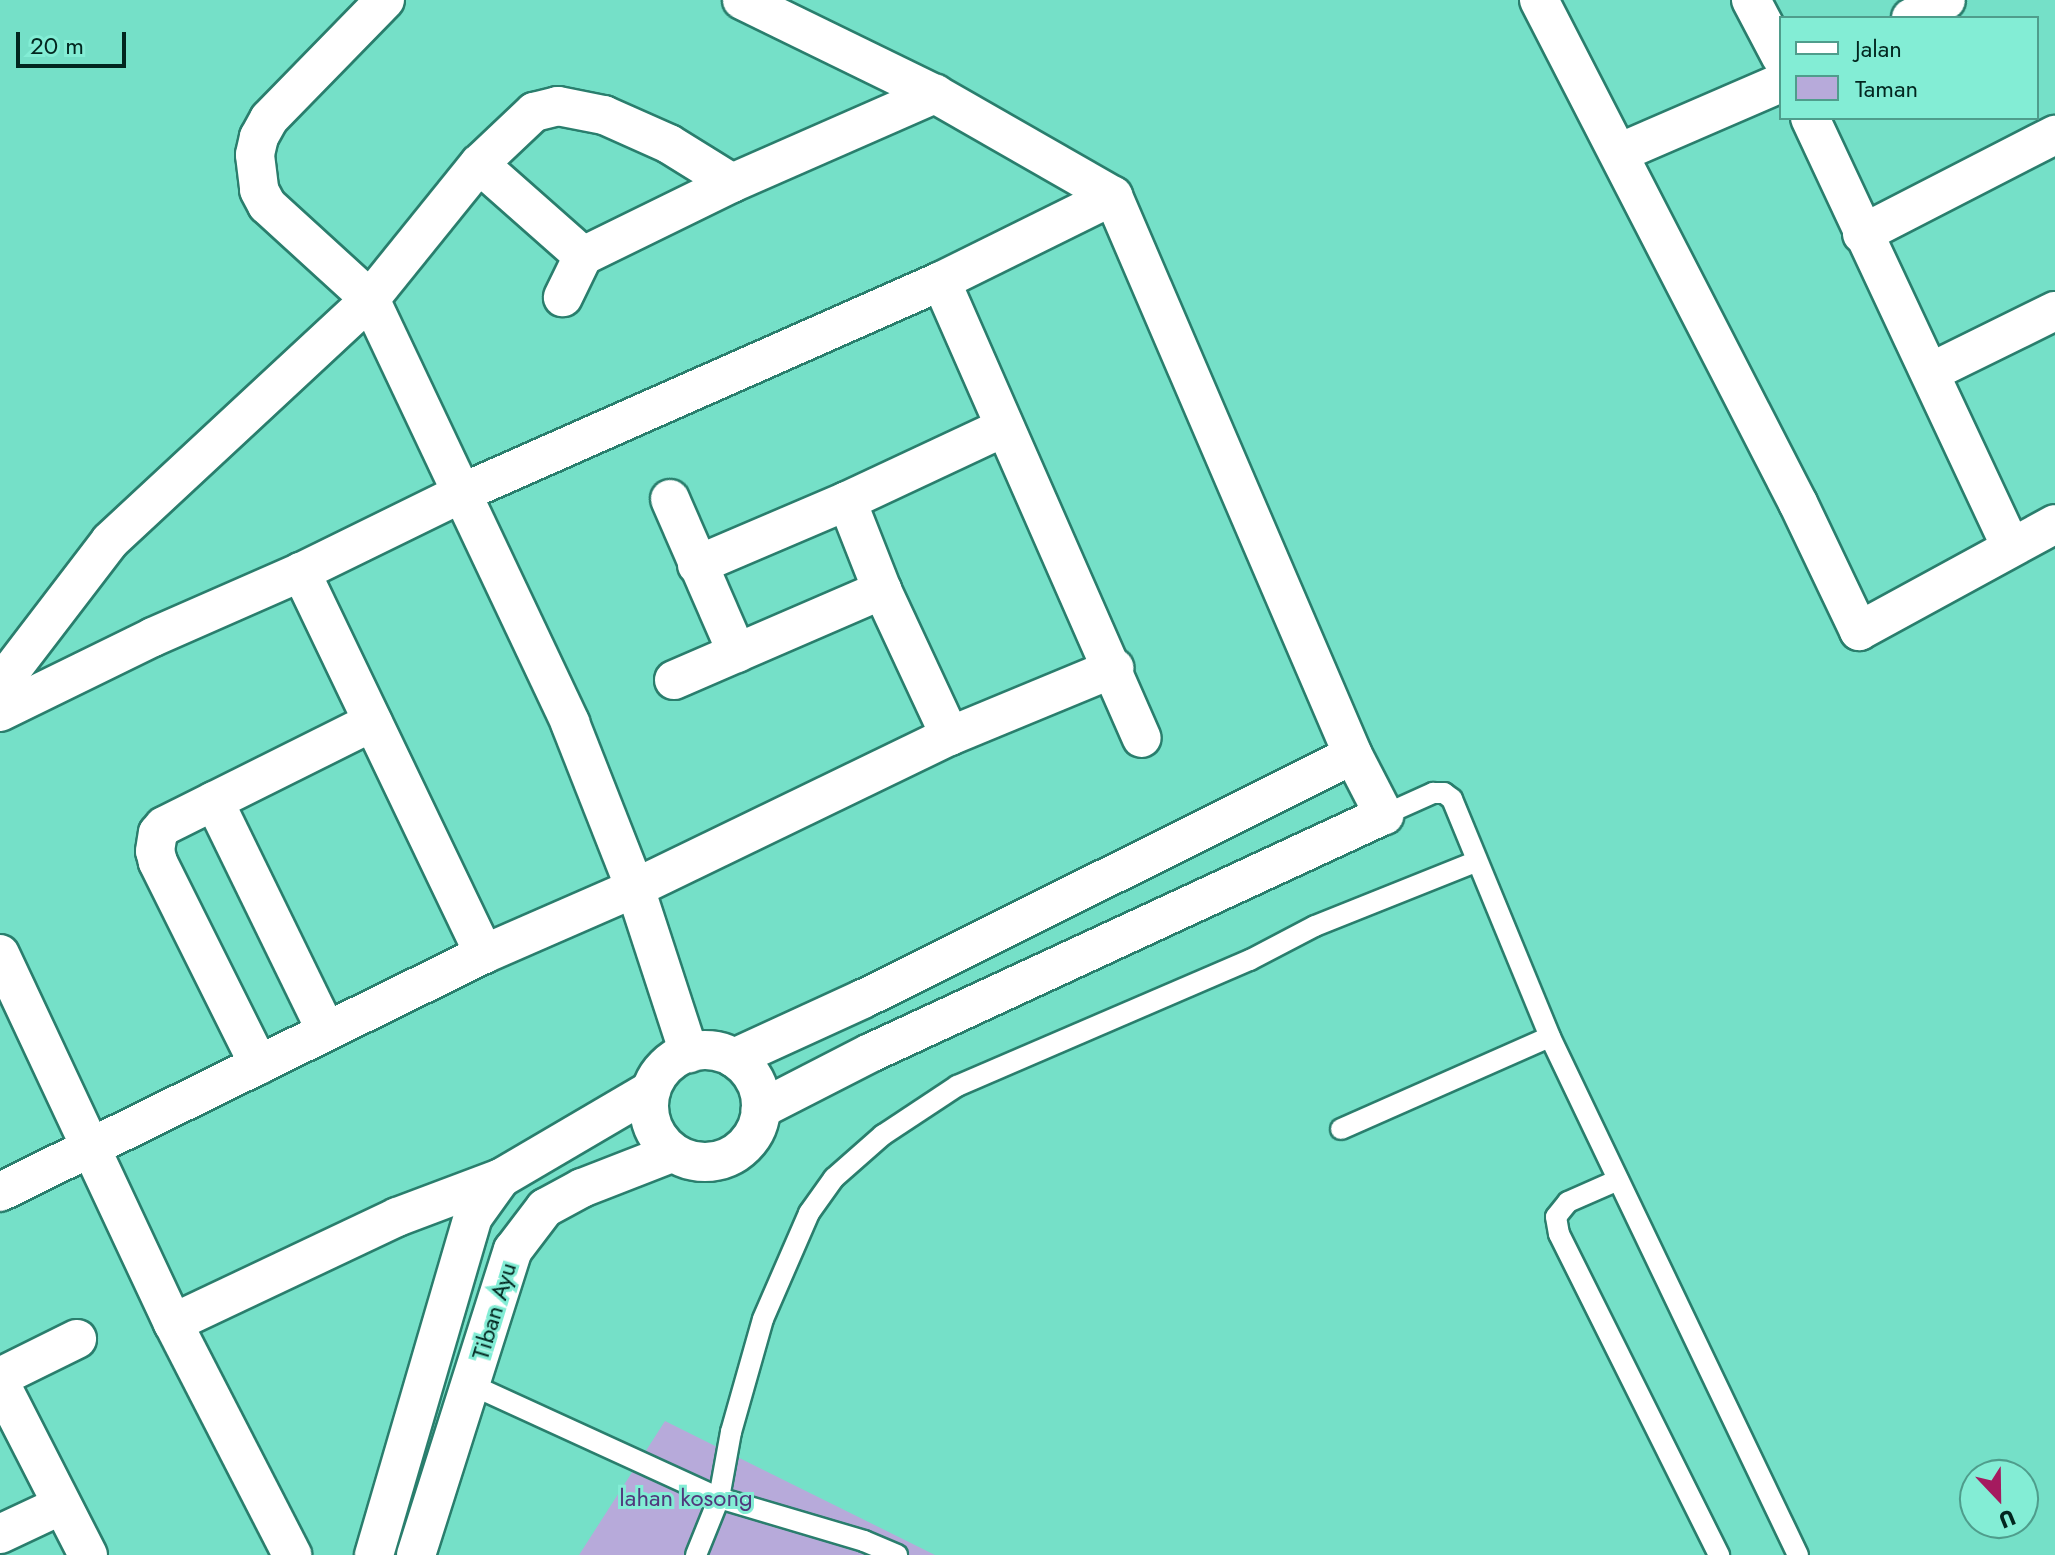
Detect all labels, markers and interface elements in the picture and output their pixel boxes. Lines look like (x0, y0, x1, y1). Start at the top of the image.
scale bar (20, 16, 130, 66)
legend (1779, 16, 2039, 120)
text: 20 m (30, 28, 84, 63)
text: Jalan (1855, 31, 1902, 66)
text: Taman (1855, 71, 1918, 106)
street label: Tiban Ayu (466, 1259, 522, 1363)
north arrow (1959, 1459, 2039, 1539)
park label: lahan kosong (619, 1484, 753, 1512)
text: U (1994, 1502, 2020, 1537)

